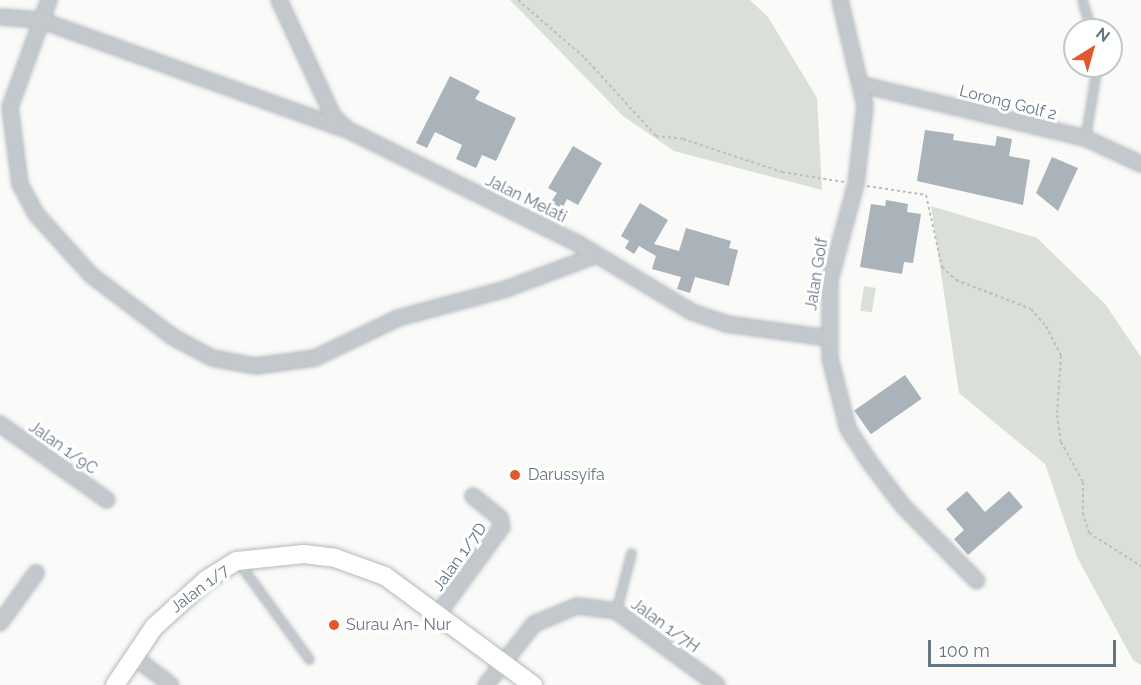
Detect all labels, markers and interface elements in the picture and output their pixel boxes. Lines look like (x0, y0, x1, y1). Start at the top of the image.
north arrow (1063, 18, 1123, 78)
text: N (1092, 24, 1114, 46)
street label: Lorong Golf 2 (957, 82, 1059, 124)
street label: Jalan Melati (482, 171, 570, 227)
street label: Jalan Golf (802, 236, 832, 312)
street label: Jalan 1/9C (25, 417, 101, 479)
place label: Darussyifa (528, 465, 605, 485)
marker: Darussyifa (506, 466, 524, 484)
street label: Jalan 1/7D (429, 519, 491, 595)
street label: Jalan 1/7 (167, 561, 233, 617)
street label: Jalan 1/7H (627, 595, 703, 657)
place label: Surau An- Nur (346, 615, 452, 635)
marker: Surau An- Nur (327, 618, 341, 632)
scale bar (931, 628, 1118, 666)
text: 100 m (939, 640, 990, 661)

